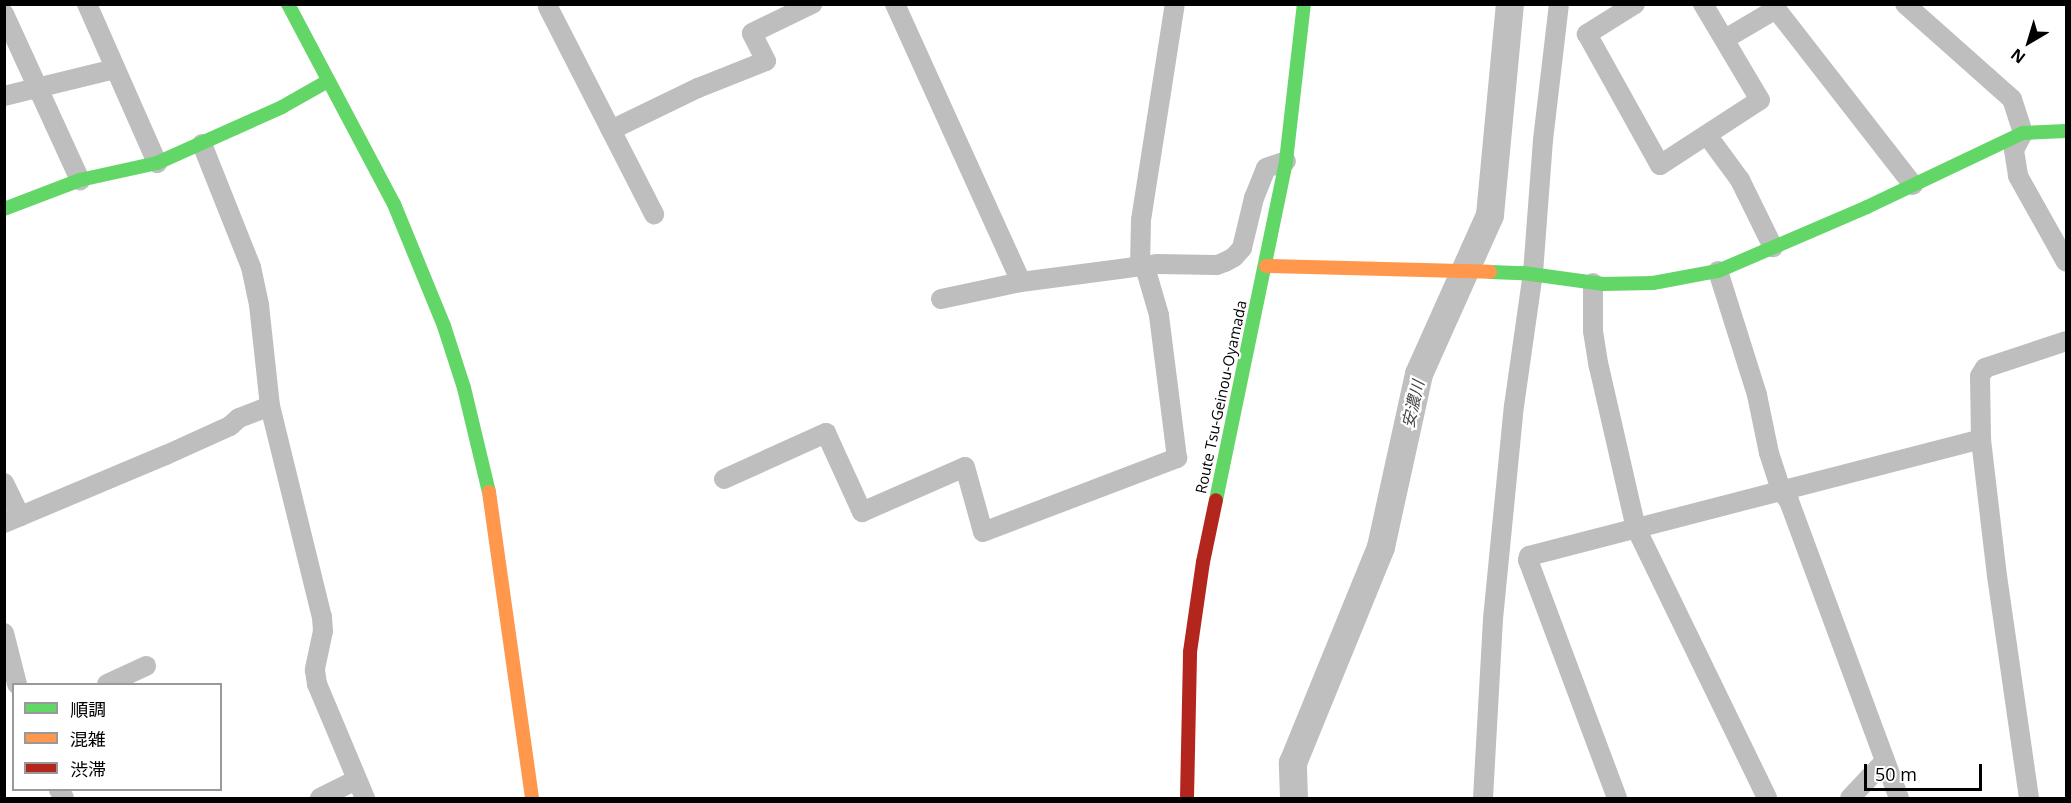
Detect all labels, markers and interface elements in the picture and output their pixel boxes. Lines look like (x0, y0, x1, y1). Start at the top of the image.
north arrow (1999, 12, 2059, 72)
text: N (2006, 44, 2030, 69)
street label: Route Tsu-Geinou-Oyamada (1192, 299, 1250, 495)
water label: 安濃川 (1398, 378, 1428, 430)
legend (12, 683, 222, 791)
text: 順調 (70, 697, 106, 721)
text: 混雑 (70, 727, 106, 751)
scale bar (1867, 752, 1986, 790)
text: 渋滞 (70, 757, 106, 781)
text: 50 m (1875, 762, 1917, 786)

